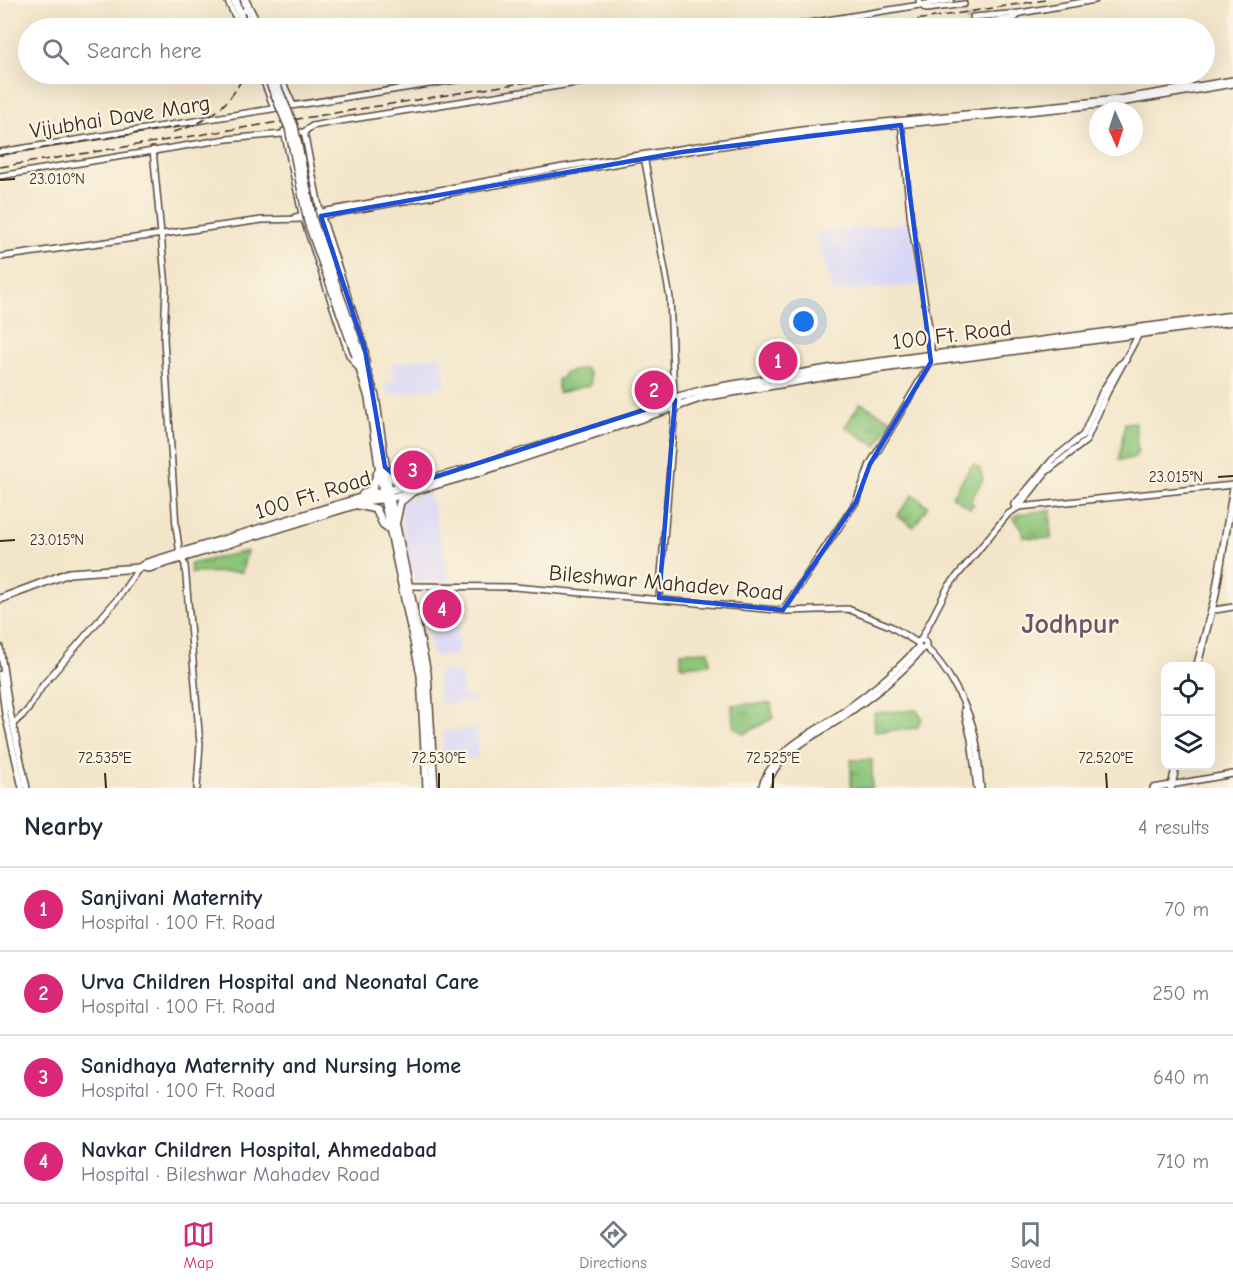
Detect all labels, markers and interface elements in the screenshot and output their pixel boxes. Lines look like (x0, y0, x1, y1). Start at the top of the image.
search box (18, 18, 1215, 84)
icon: search (39, 35, 72, 68)
text: Search here (87, 38, 202, 64)
street label: Vijubhai Dave Marg (28, 90, 212, 144)
north arrow (1089, 102, 1143, 156)
text: 23.010°N (29, 170, 85, 188)
your location (789, 307, 818, 336)
street label: 100 Ft. Road (891, 315, 1013, 355)
pin: 1 (758, 338, 798, 384)
pin: 2 (634, 368, 674, 412)
pin: 3 (394, 448, 432, 492)
street label: 100 Ft. Road (252, 465, 374, 525)
text: 23.015°N (1149, 468, 1203, 486)
text: 23.015°N (30, 531, 84, 549)
street label: Bileshwar Mahadev Road (548, 560, 784, 606)
pin: 4 (422, 586, 462, 632)
district label: Jodhpur (1021, 608, 1119, 640)
map controls (1161, 662, 1215, 770)
button: locate (1161, 662, 1215, 716)
button: layers (1161, 716, 1215, 770)
text: 72.535°E (78, 749, 132, 767)
text: 72.530°E (412, 749, 466, 767)
text: 72.525°E (746, 749, 800, 767)
text: 72.520°E (1078, 749, 1134, 767)
text: Nearby (24, 812, 103, 842)
text: 4 results (1138, 816, 1209, 839)
text: Sanjivani Maternity (81, 885, 262, 911)
text: 1 (40, 898, 47, 921)
text: 70 m (1164, 898, 1209, 921)
text: Hospital · 100 Ft. Road (81, 911, 275, 934)
text: Urva Children Hospital and Neonatal Care (81, 969, 479, 995)
text: 2 (39, 982, 48, 1005)
text: 250 m (1152, 982, 1209, 1005)
text: Hospital · 100 Ft. Road (81, 995, 275, 1018)
text: Sanidhaya Maternity and Nursing Home (81, 1053, 461, 1079)
text: 3 (39, 1066, 48, 1089)
text: 640 m (1153, 1066, 1209, 1089)
text: Hospital · 100 Ft. Road (81, 1079, 275, 1102)
text: Navkar Children Hospital, Ahmedabad (81, 1137, 437, 1163)
text: 4 (39, 1150, 48, 1173)
text: 710 m (1156, 1150, 1209, 1173)
text: Hospital · Bileshwar Mahadev Road (81, 1163, 380, 1186)
tab: Map (182, 1218, 215, 1272)
tab: Directions (579, 1218, 647, 1272)
tab: Saved (1011, 1218, 1051, 1272)

